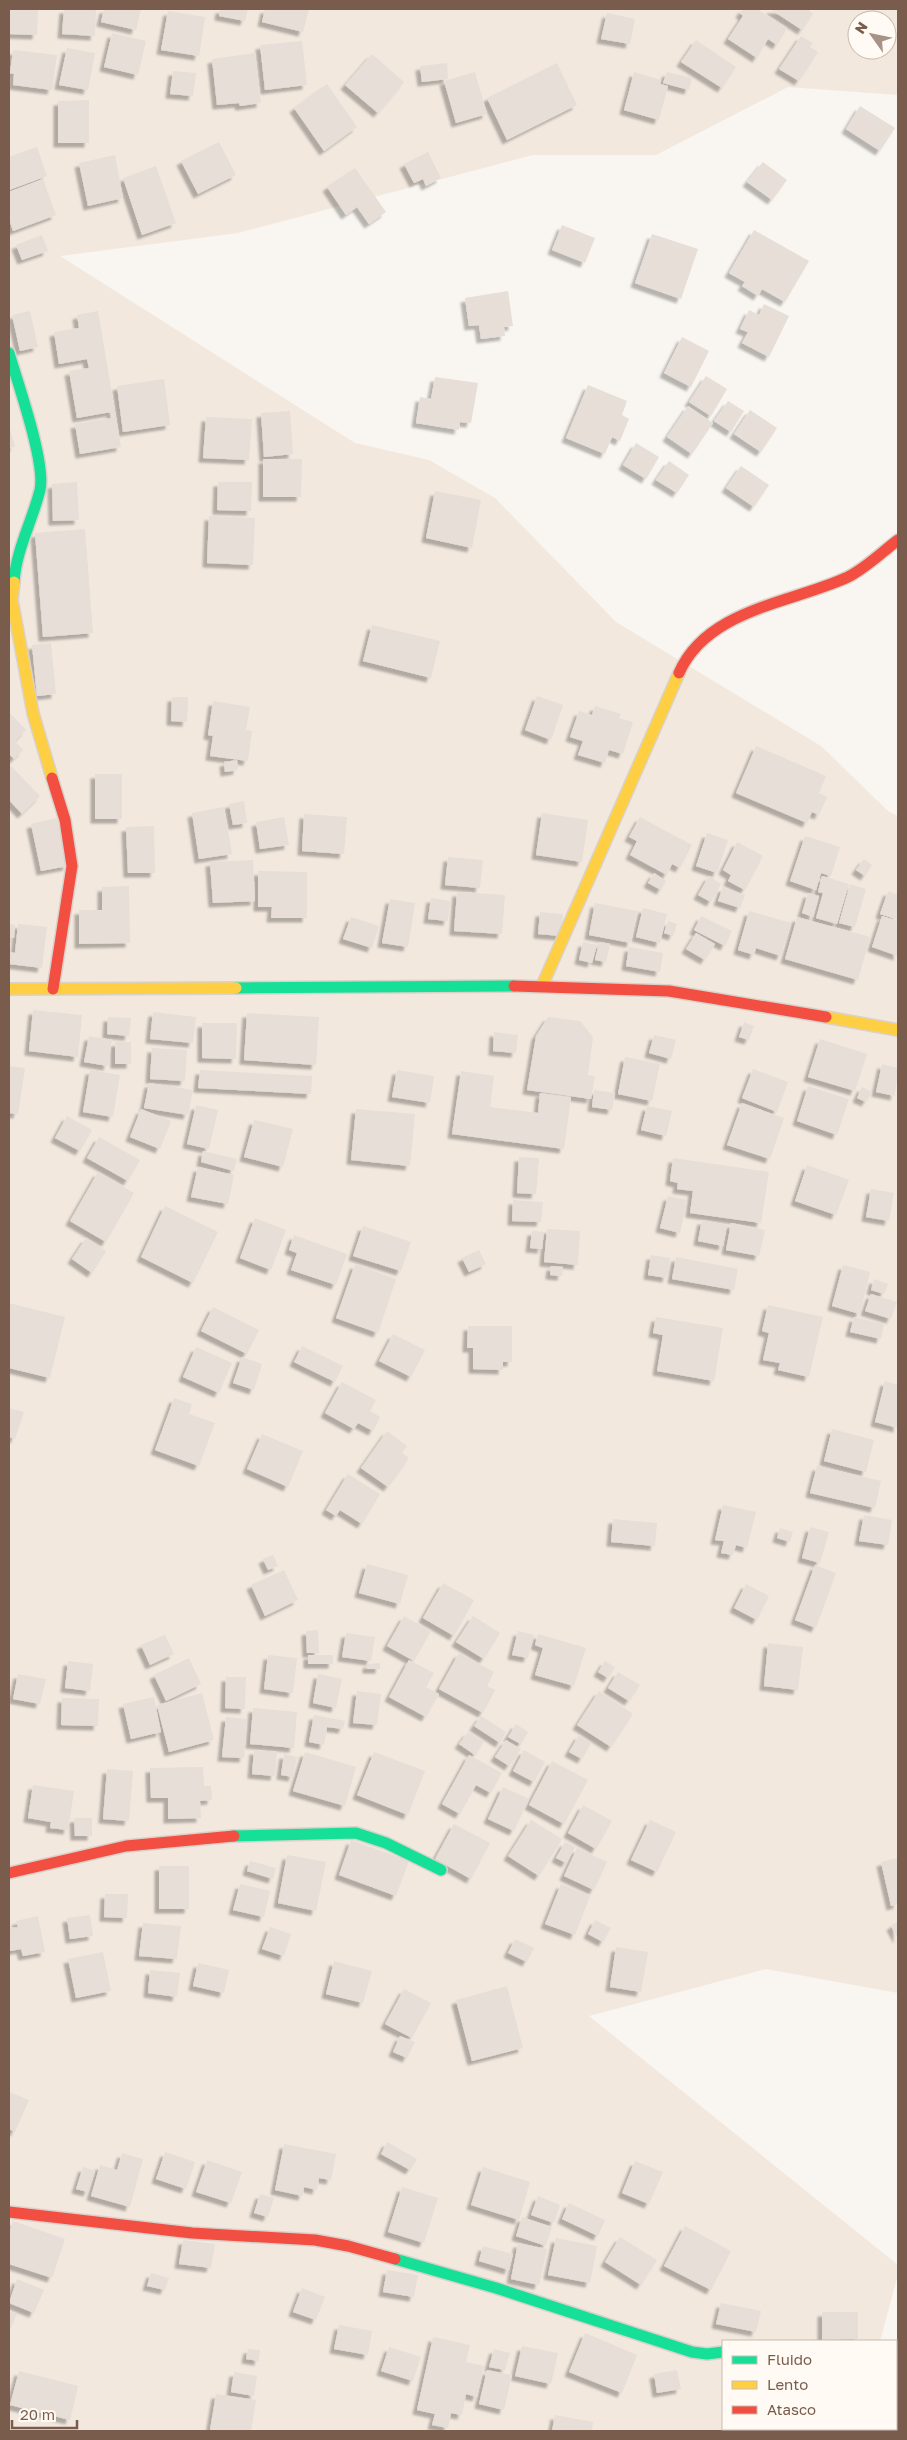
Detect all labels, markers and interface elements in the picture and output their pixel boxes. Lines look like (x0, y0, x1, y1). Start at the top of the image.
north arrow (847, 10, 897, 60)
text: N (851, 19, 871, 37)
legend (722, 2340, 897, 2430)
text: Fluido (767, 2350, 812, 2368)
text: Lento (767, 2375, 808, 2393)
scale bar (12, 2398, 78, 2430)
text: Atasco (767, 2400, 816, 2418)
text: 20 m (20, 2405, 55, 2423)

